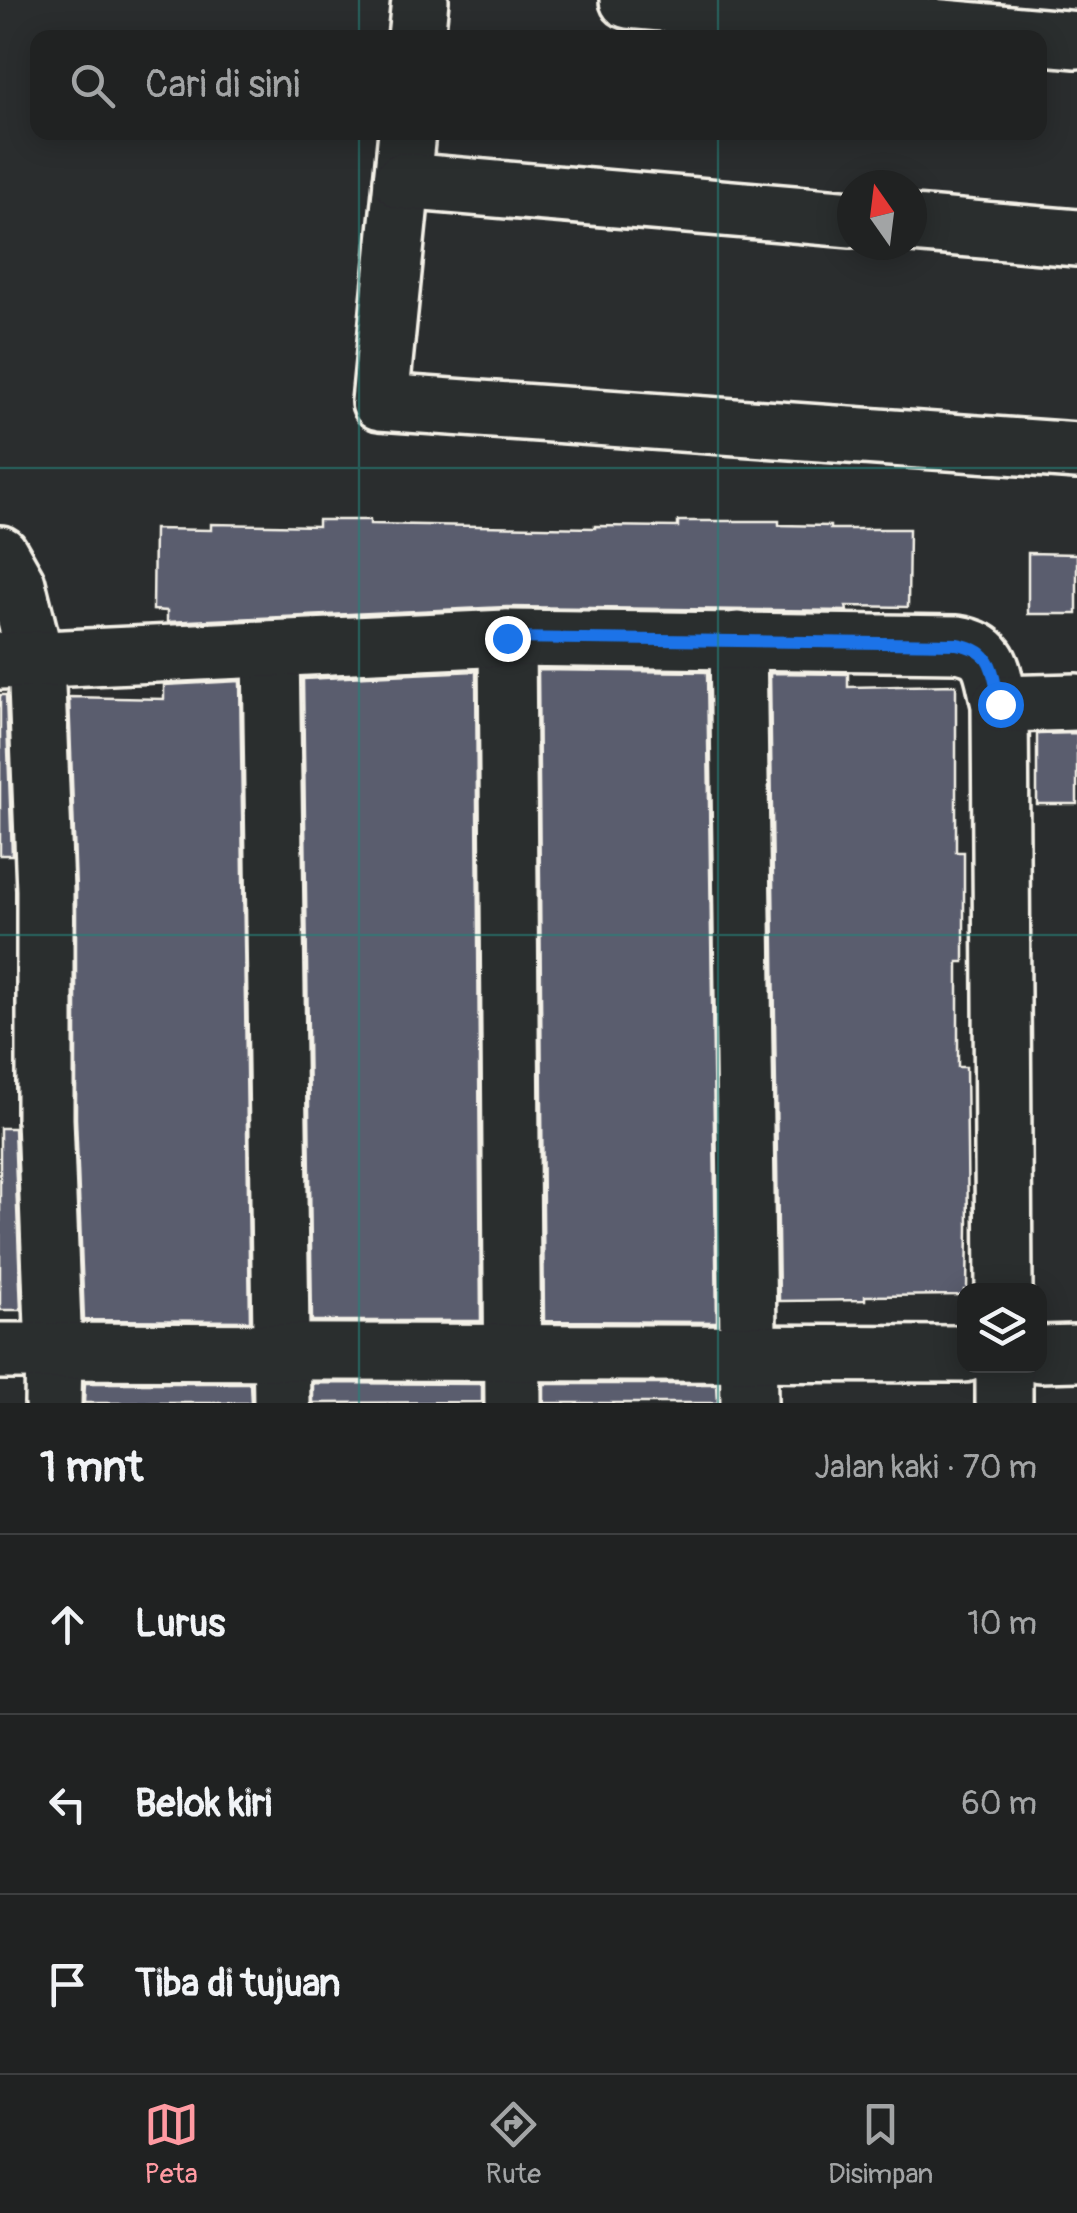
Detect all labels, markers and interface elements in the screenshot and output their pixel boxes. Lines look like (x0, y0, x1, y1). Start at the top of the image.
search box (30, 30, 1047, 140)
icon: search (65, 58, 120, 113)
text: Cari di sini (145, 61, 300, 109)
north arrow (837, 170, 927, 260)
route end (485, 616, 531, 662)
route start (978, 682, 1024, 728)
map controls (957, 1283, 1047, 1373)
button: layers (957, 1283, 1047, 1373)
text: 1 mnt (40, 1442, 143, 1494)
text: Jalan kaki · 70 m (815, 1448, 1037, 1488)
icon: ahead (40, 1597, 95, 1652)
text: Lurus (135, 1600, 225, 1648)
text: 10 m (967, 1604, 1037, 1644)
icon: left (40, 1777, 95, 1832)
text: Belok kiri (135, 1780, 272, 1828)
text: 60 m (961, 1784, 1037, 1824)
icon: arrive (40, 1957, 95, 2012)
text: Tiba di tujuan (135, 1960, 341, 2008)
tab: Peta (144, 2097, 199, 2192)
tab: Rute (486, 2097, 541, 2192)
tab: Disimpan (828, 2097, 933, 2192)

